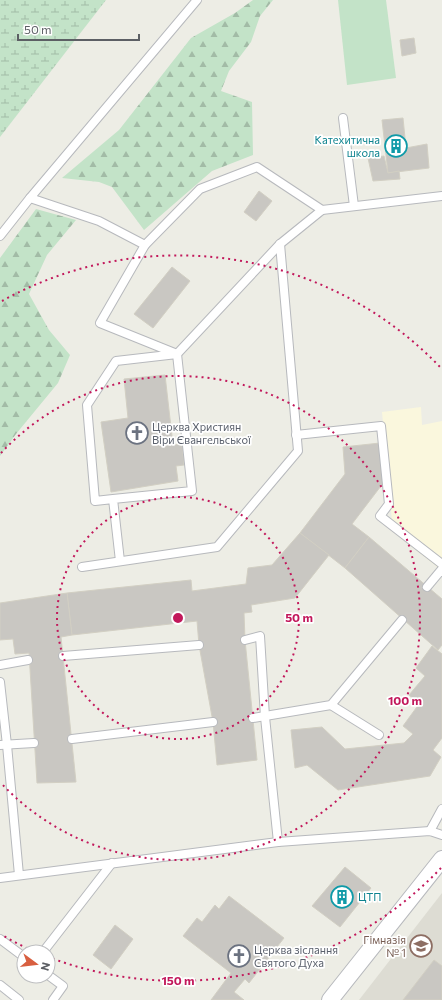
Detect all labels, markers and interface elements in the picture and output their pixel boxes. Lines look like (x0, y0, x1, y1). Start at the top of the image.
scale bar (18, 16, 139, 42)
text: 50 m (24, 22, 52, 36)
place label: Катехитична школа (315, 133, 380, 159)
building icon: Катехитична школа (383, 133, 409, 159)
church icon: Церква Християн Віри Євангельської (124, 420, 150, 446)
place label: Церква Християн Віри Євангельської (152, 420, 251, 446)
text: 50 m (285, 610, 313, 624)
centre of rings (171, 611, 185, 625)
text: 100 m (388, 693, 422, 707)
building icon: ЦТП (329, 884, 355, 910)
place label: ЦТП (358, 890, 381, 903)
place label: Гімназія № 1 (363, 933, 406, 959)
school or university icon: Гімназія № 1 (408, 933, 434, 959)
church icon: Церква зіслання Святого Духа (226, 943, 252, 969)
place label: Церква зіслання Святого Духа (254, 943, 338, 969)
north arrow (16, 944, 56, 984)
text: N (39, 961, 53, 972)
text: 150 m (161, 973, 195, 987)

